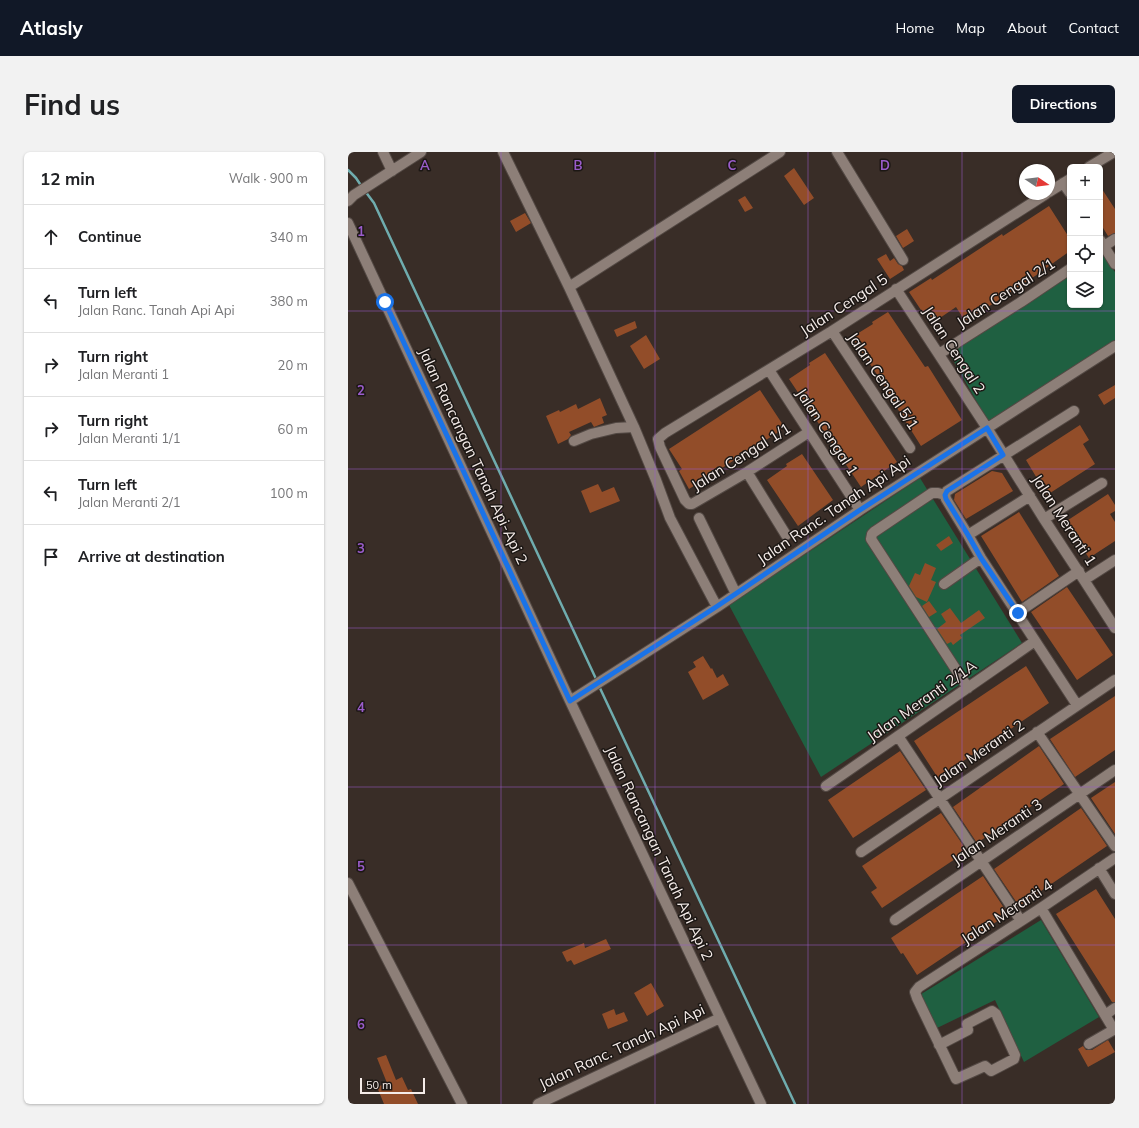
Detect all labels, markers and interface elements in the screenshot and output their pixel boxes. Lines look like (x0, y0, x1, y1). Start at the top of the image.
text: Atlasly (20, 16, 83, 40)
text: Home (895, 19, 934, 37)
text: Map (956, 19, 985, 37)
text: About (1007, 19, 1047, 37)
text: Contact (1069, 19, 1119, 37)
button: Directions (1012, 85, 1115, 123)
text: Find us (24, 87, 120, 122)
text: A (420, 157, 430, 173)
text: B (574, 157, 583, 173)
text: C (728, 157, 737, 173)
text: D (880, 157, 890, 173)
north arrow (1019, 164, 1055, 200)
map controls (1067, 164, 1103, 308)
button: + (1067, 164, 1103, 200)
text: 12 min (40, 168, 95, 189)
text: Walk · 900 m (229, 170, 308, 186)
button: − (1067, 200, 1103, 236)
text: 1 (357, 223, 365, 239)
icon: ahead (40, 226, 62, 248)
text: Continue (78, 227, 141, 246)
text: 340 m (270, 229, 308, 245)
button: locate (1067, 236, 1103, 272)
street label: Jalan Cengal 2/1 (953, 254, 1059, 332)
street label: Jalan Cengal 5 (796, 269, 891, 340)
button: layers (1067, 272, 1103, 308)
text: Turn left (78, 283, 137, 302)
icon: left (40, 290, 62, 312)
text: 380 m (270, 293, 308, 309)
route start (376, 293, 394, 311)
text: Jalan Ranc. Tanah Api Api (78, 302, 235, 318)
street label: Jalan Cengal 2 (919, 302, 990, 397)
street label: Jalan Cengal 5/1 (844, 328, 923, 433)
street label: Jalan Rancangan Tanah Api-Api 2 (415, 344, 532, 567)
text: Turn right (78, 347, 148, 366)
icon: right (40, 354, 62, 376)
text: 20 m (278, 357, 308, 373)
text: Jalan Meranti 1 (78, 366, 169, 382)
text: 2 (357, 382, 365, 398)
street label: Jalan Cengal 1 (792, 384, 863, 479)
text: Turn right (78, 411, 148, 430)
icon: right (40, 418, 62, 440)
street label: Jalan Cengal 1/1 (687, 418, 794, 495)
text: 60 m (278, 421, 308, 437)
text: Jalan Meranti 1/1 (78, 430, 181, 446)
street label: Jalan Ranc. Tanah Api Api (753, 451, 914, 568)
street label: Jalan Meranti 1 (1028, 470, 1101, 569)
text: Turn left (78, 475, 137, 494)
icon: left (40, 482, 62, 504)
text: 100 m (270, 485, 308, 501)
text: Jalan Meranti 2/1 (78, 494, 181, 510)
text: 3 (357, 540, 365, 556)
icon: arrive (40, 546, 62, 568)
text: Arrive at destination (78, 547, 225, 566)
route end (1009, 604, 1027, 622)
street label: Jalan Meranti 2/1A (863, 656, 980, 745)
text: 4 (357, 699, 365, 715)
street label: Jalan Meranti 2 (930, 715, 1028, 790)
street label: Jalan Rancangan Tanah Api Api 2 (601, 742, 718, 963)
street label: Jalan Meranti 3 (948, 794, 1046, 869)
text: 5 (357, 858, 365, 874)
street label: Jalan Meranti 4 (957, 875, 1056, 948)
street label: Jalan Ranc. Tanah Api Api (536, 1000, 708, 1093)
text: 6 (357, 1016, 365, 1032)
scale bar (360, 1076, 425, 1095)
text: 50 m (366, 1078, 392, 1092)

